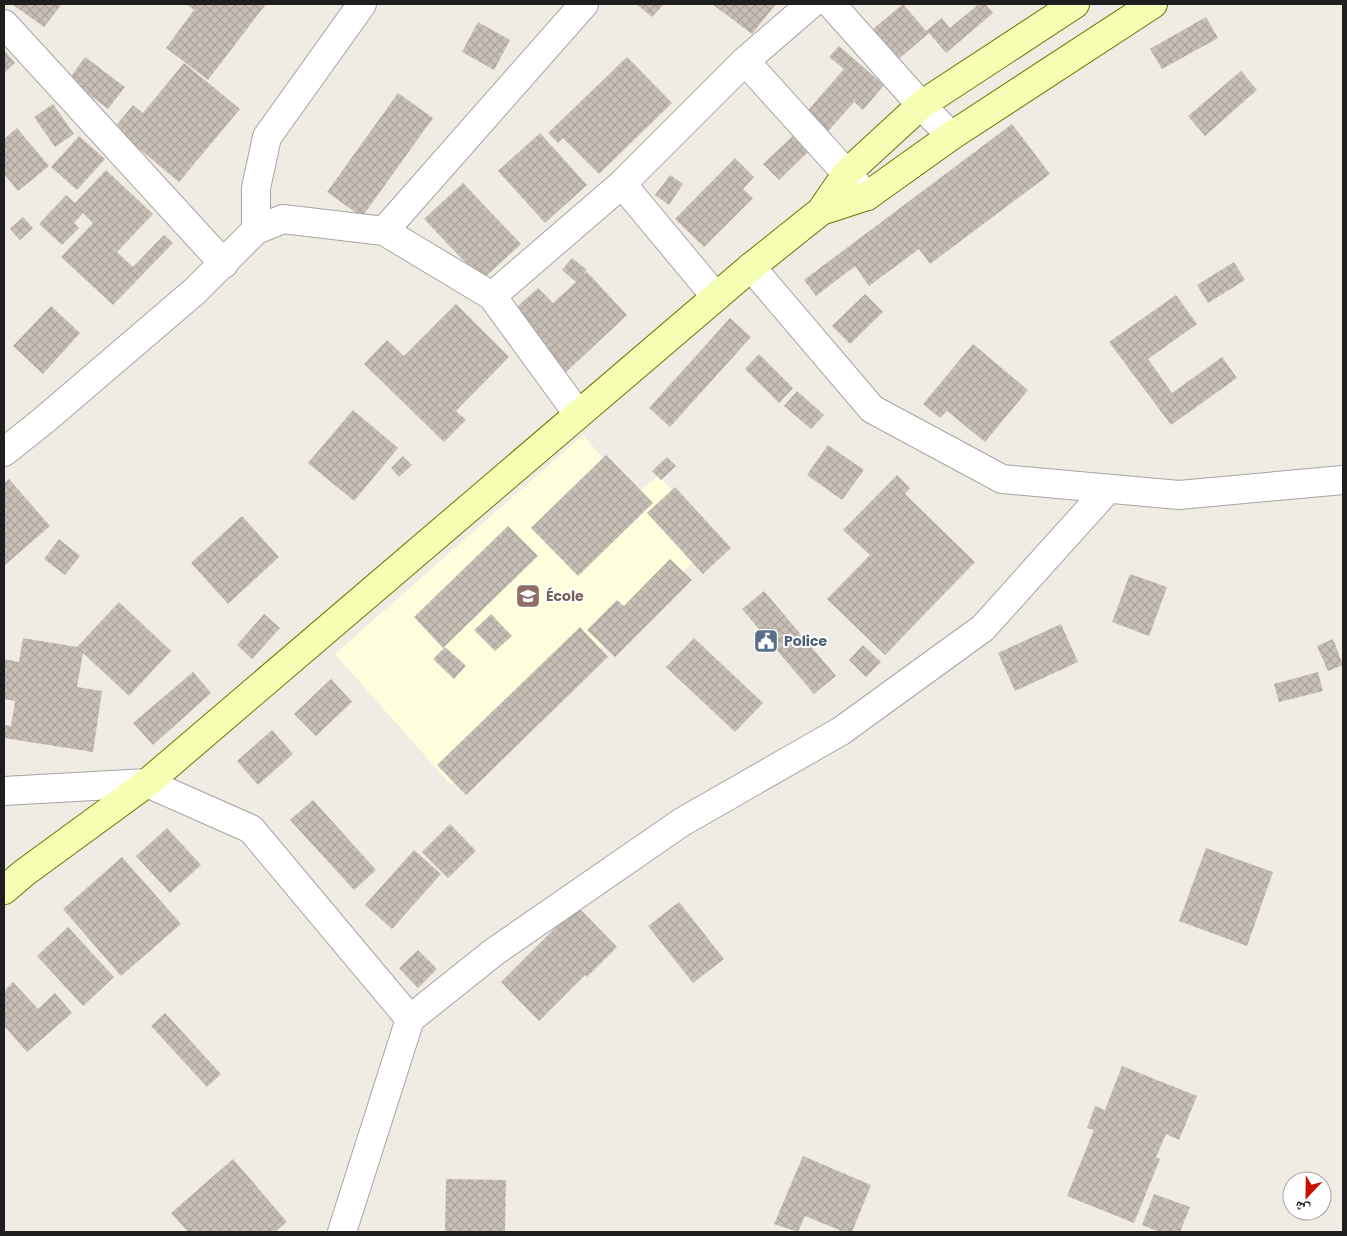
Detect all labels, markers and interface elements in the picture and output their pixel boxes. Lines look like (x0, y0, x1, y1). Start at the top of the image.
school or university icon: École (515, 583, 541, 609)
place label: École (546, 586, 584, 606)
public building icon: Police (753, 628, 779, 654)
place label: Police (784, 631, 827, 651)
north arrow (1282, 1171, 1332, 1221)
text: ش (1291, 1196, 1313, 1220)

